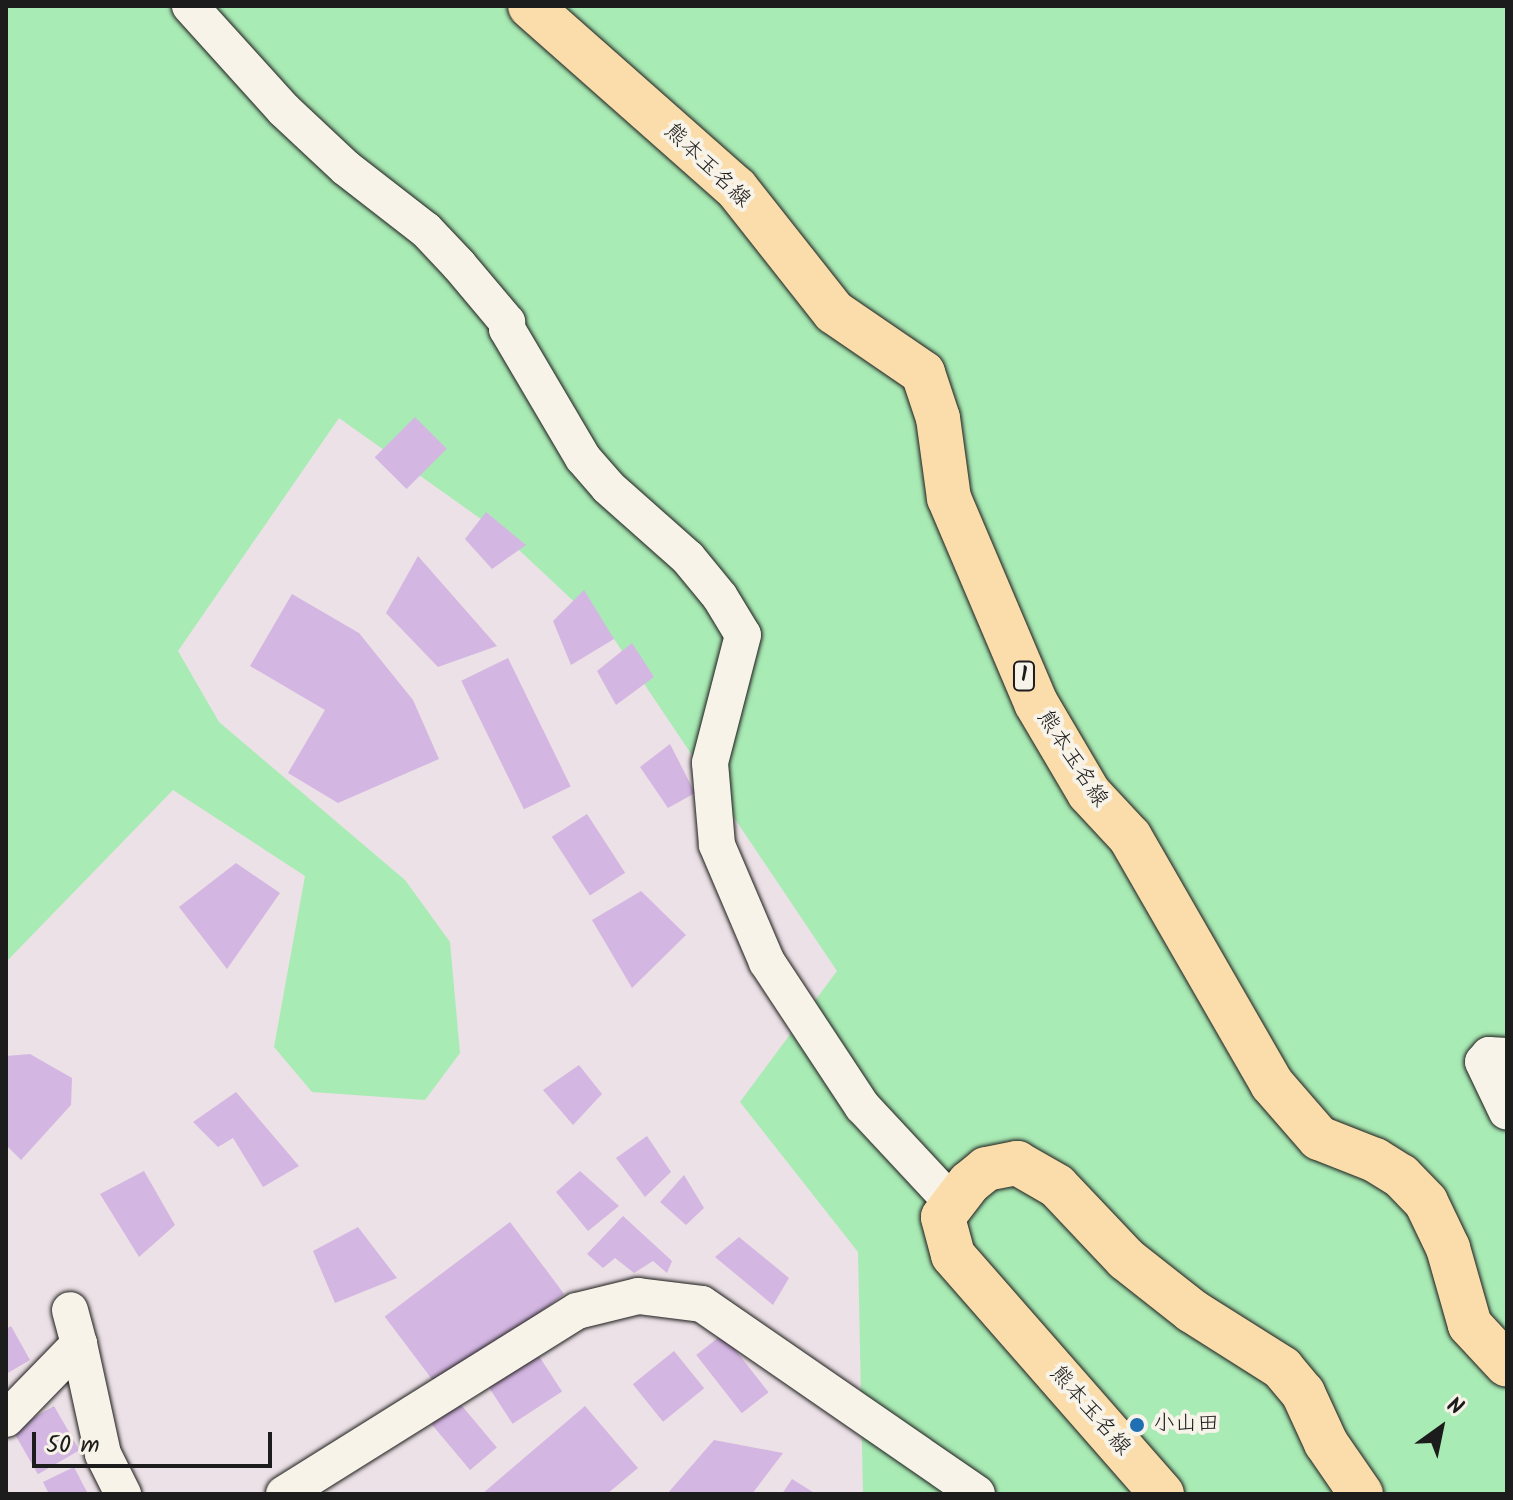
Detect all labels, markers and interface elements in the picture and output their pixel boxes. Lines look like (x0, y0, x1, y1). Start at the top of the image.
street label: 熊本玉名線 (658, 118, 756, 214)
road number: 1 (1012, 660, 1036, 692)
street label: 熊本玉名線 (1031, 706, 1113, 812)
street label: 熊本玉名線 (1044, 1361, 1136, 1461)
north arrow (1401, 1388, 1481, 1468)
text: N (1439, 1389, 1470, 1426)
place label: 小山田 (1153, 1412, 1219, 1438)
scale bar (36, 1416, 276, 1466)
marker: 小山田 (1128, 1416, 1146, 1434)
text: 50 m (46, 1426, 100, 1465)

